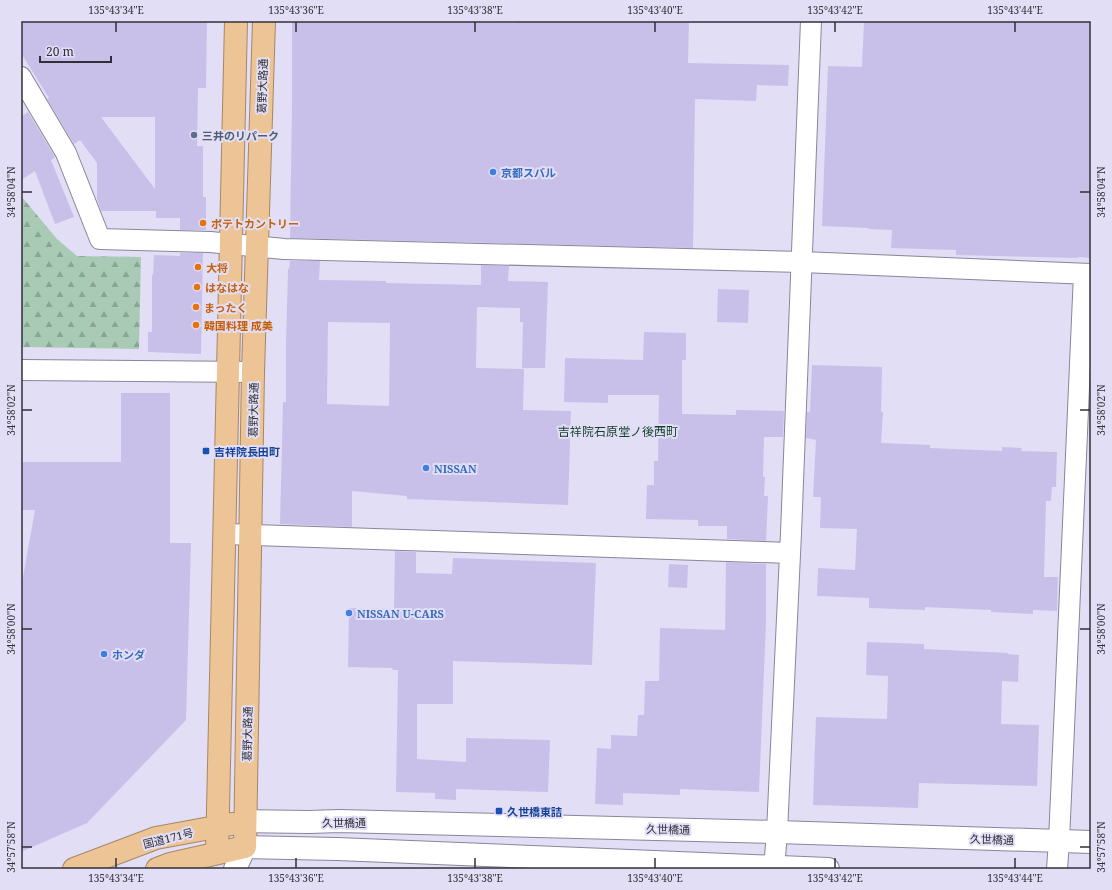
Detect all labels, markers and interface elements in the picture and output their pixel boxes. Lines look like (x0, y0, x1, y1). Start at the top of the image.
text: 135°43'34"E (88, 3, 144, 17)
text: 135°43'36"E (268, 3, 324, 17)
text: 135°43'38"E (447, 3, 503, 17)
text: 135°43'40"E (627, 3, 683, 17)
text: 135°43'42"E (807, 3, 863, 17)
text: 135°43'44"E (987, 3, 1043, 17)
scale bar (40, 38, 111, 64)
text: 20 m (46, 43, 74, 60)
street label: 葛野大路通 (254, 58, 270, 114)
place label: 三井のリパーク (202, 128, 279, 143)
marker: 三井のリパーク (189, 130, 199, 140)
place label: 京都スバル (501, 165, 556, 180)
text: 34°58'04"N (4, 166, 18, 218)
text: 34°58'04"N (1094, 166, 1108, 218)
marker: 京都スバル (488, 167, 498, 177)
place label: ポテトカントリー (211, 216, 299, 231)
marker: ポテトカントリー (198, 218, 208, 228)
place label: 大将 (206, 260, 228, 275)
marker: 大将 (193, 262, 203, 272)
place label: はなはな (205, 280, 249, 295)
marker: はなはな (192, 282, 202, 292)
place label: まったく (204, 300, 248, 315)
marker: まったく (191, 302, 201, 312)
place label: 韓国料理 成美 (204, 318, 273, 333)
marker: 韓国料理 成美 (191, 320, 201, 330)
street label: 葛野大路通 (245, 382, 261, 438)
text: 34°58'02"N (4, 384, 18, 436)
text: 34°58'02"N (1094, 384, 1108, 436)
district label: 吉祥院石原堂ノ後西町 (558, 423, 678, 440)
place label: 吉祥院長田町 (214, 444, 280, 459)
marker: 吉祥院長田町 (201, 446, 211, 456)
place label: NISSAN (434, 461, 477, 476)
marker: NISSAN (421, 463, 431, 473)
text: 34°58'00"N (4, 603, 18, 655)
text: 34°58'00"N (1094, 603, 1108, 655)
place label: NISSAN U-CARS (357, 606, 444, 621)
marker: NISSAN U-CARS (344, 608, 354, 618)
place label: ホンダ (112, 647, 145, 662)
marker: ホンダ (99, 649, 109, 659)
street label: 葛野大路通 (239, 706, 255, 762)
place label: 久世橋東詰 (507, 804, 562, 819)
marker: 久世橋東詰 (494, 806, 504, 816)
street label: 久世橋通 (322, 815, 366, 830)
text: 34°57'58"N (4, 821, 18, 873)
street label: 久世橋通 (646, 821, 690, 837)
text: 34°57'58"N (1094, 821, 1108, 873)
street label: 国道171号 (141, 824, 195, 852)
street label: 久世橋通 (970, 831, 1014, 847)
text: 135°43'34"E (88, 871, 144, 885)
text: 135°43'36"E (268, 871, 324, 885)
text: 135°43'38"E (447, 871, 503, 885)
text: 135°43'40"E (627, 871, 683, 885)
text: 135°43'42"E (807, 871, 863, 885)
text: 135°43'44"E (987, 871, 1043, 885)

